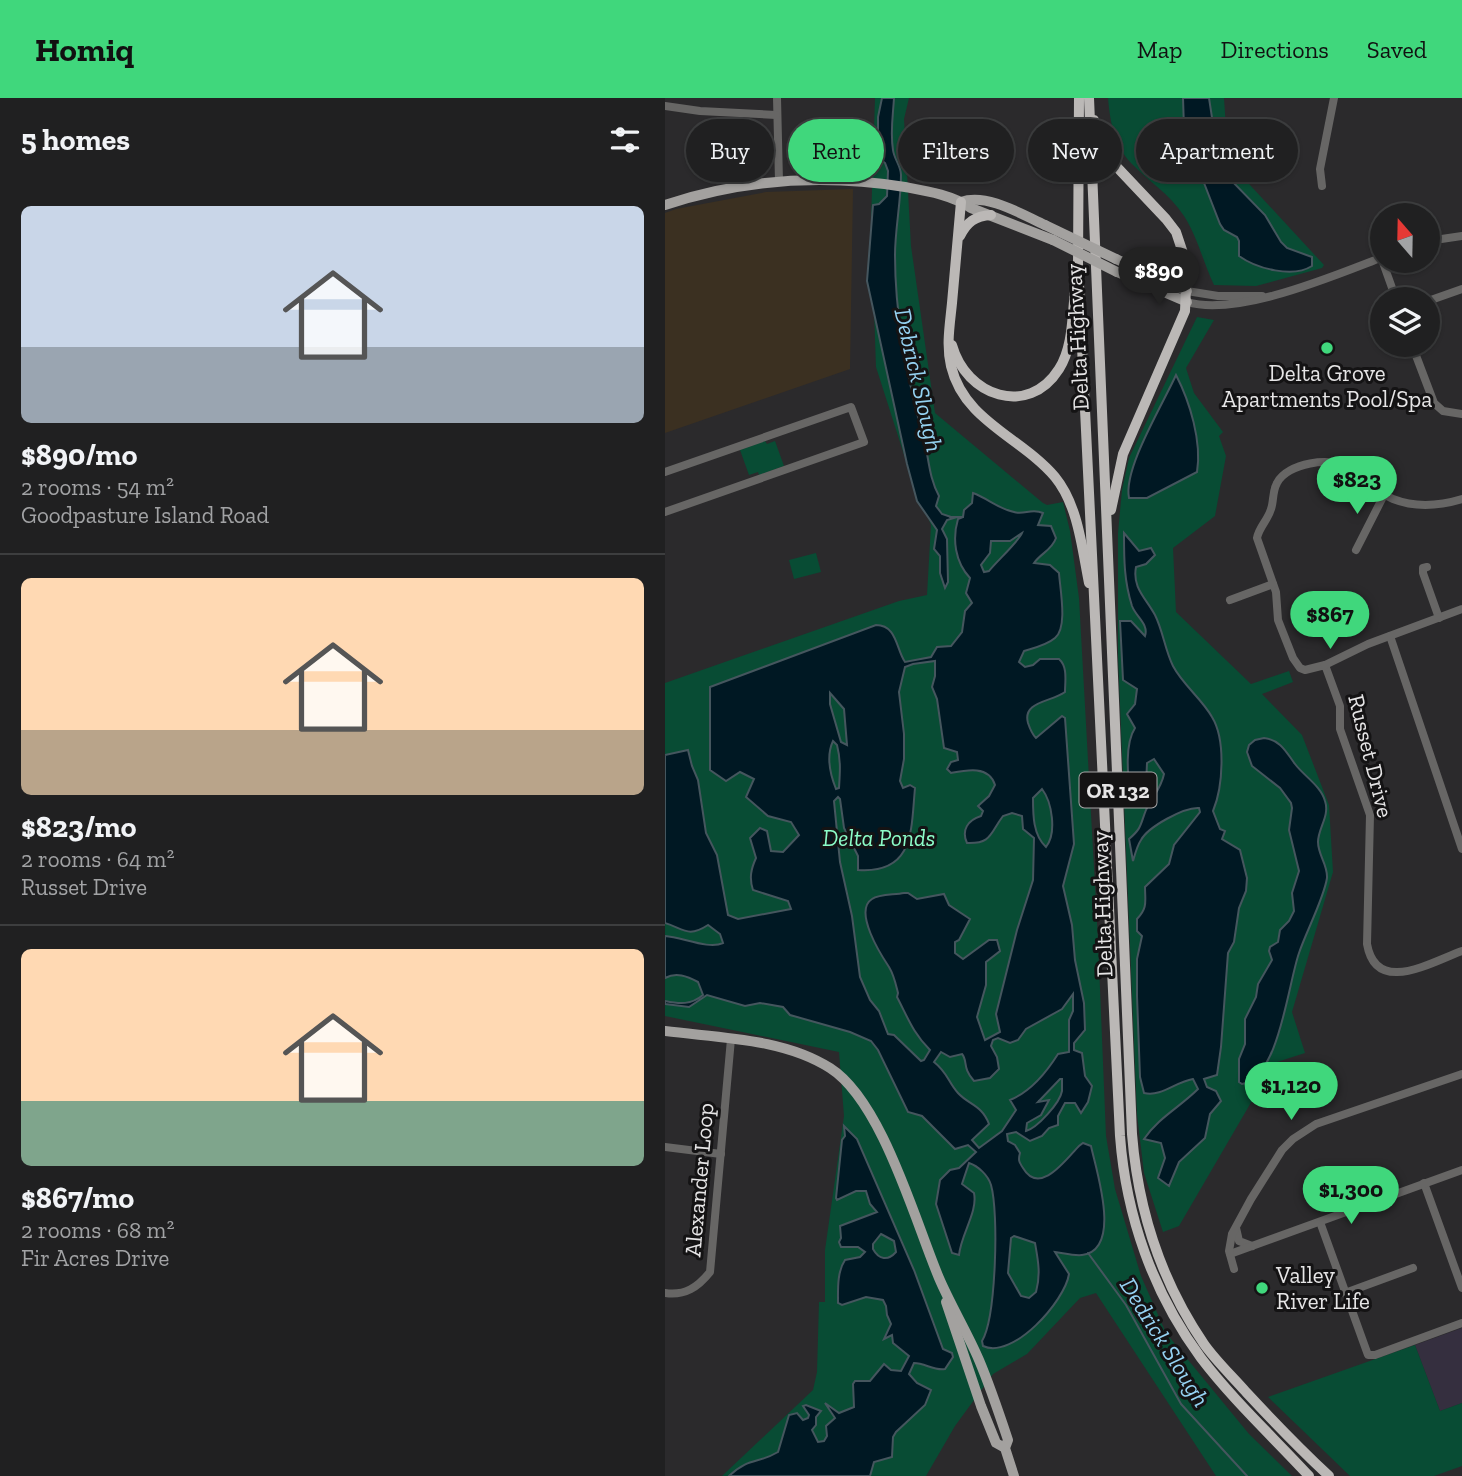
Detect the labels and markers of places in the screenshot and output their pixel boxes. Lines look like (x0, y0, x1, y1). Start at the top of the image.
pin: $890 (1118, 248, 1200, 307)
marker: Delta Grove Apartments Pool/Spa (1319, 340, 1335, 356)
place label: Delta Grove Apartments Pool/Spa (1222, 359, 1432, 413)
pin: $823 (1316, 456, 1398, 516)
pin: $867 (1289, 592, 1371, 651)
pin: $1,120 (1234, 1062, 1348, 1122)
pin: $1,300 (1294, 1166, 1408, 1226)
place label: Valley River Life (1275, 1261, 1370, 1315)
marker: Valley River Life (1254, 1280, 1270, 1296)

